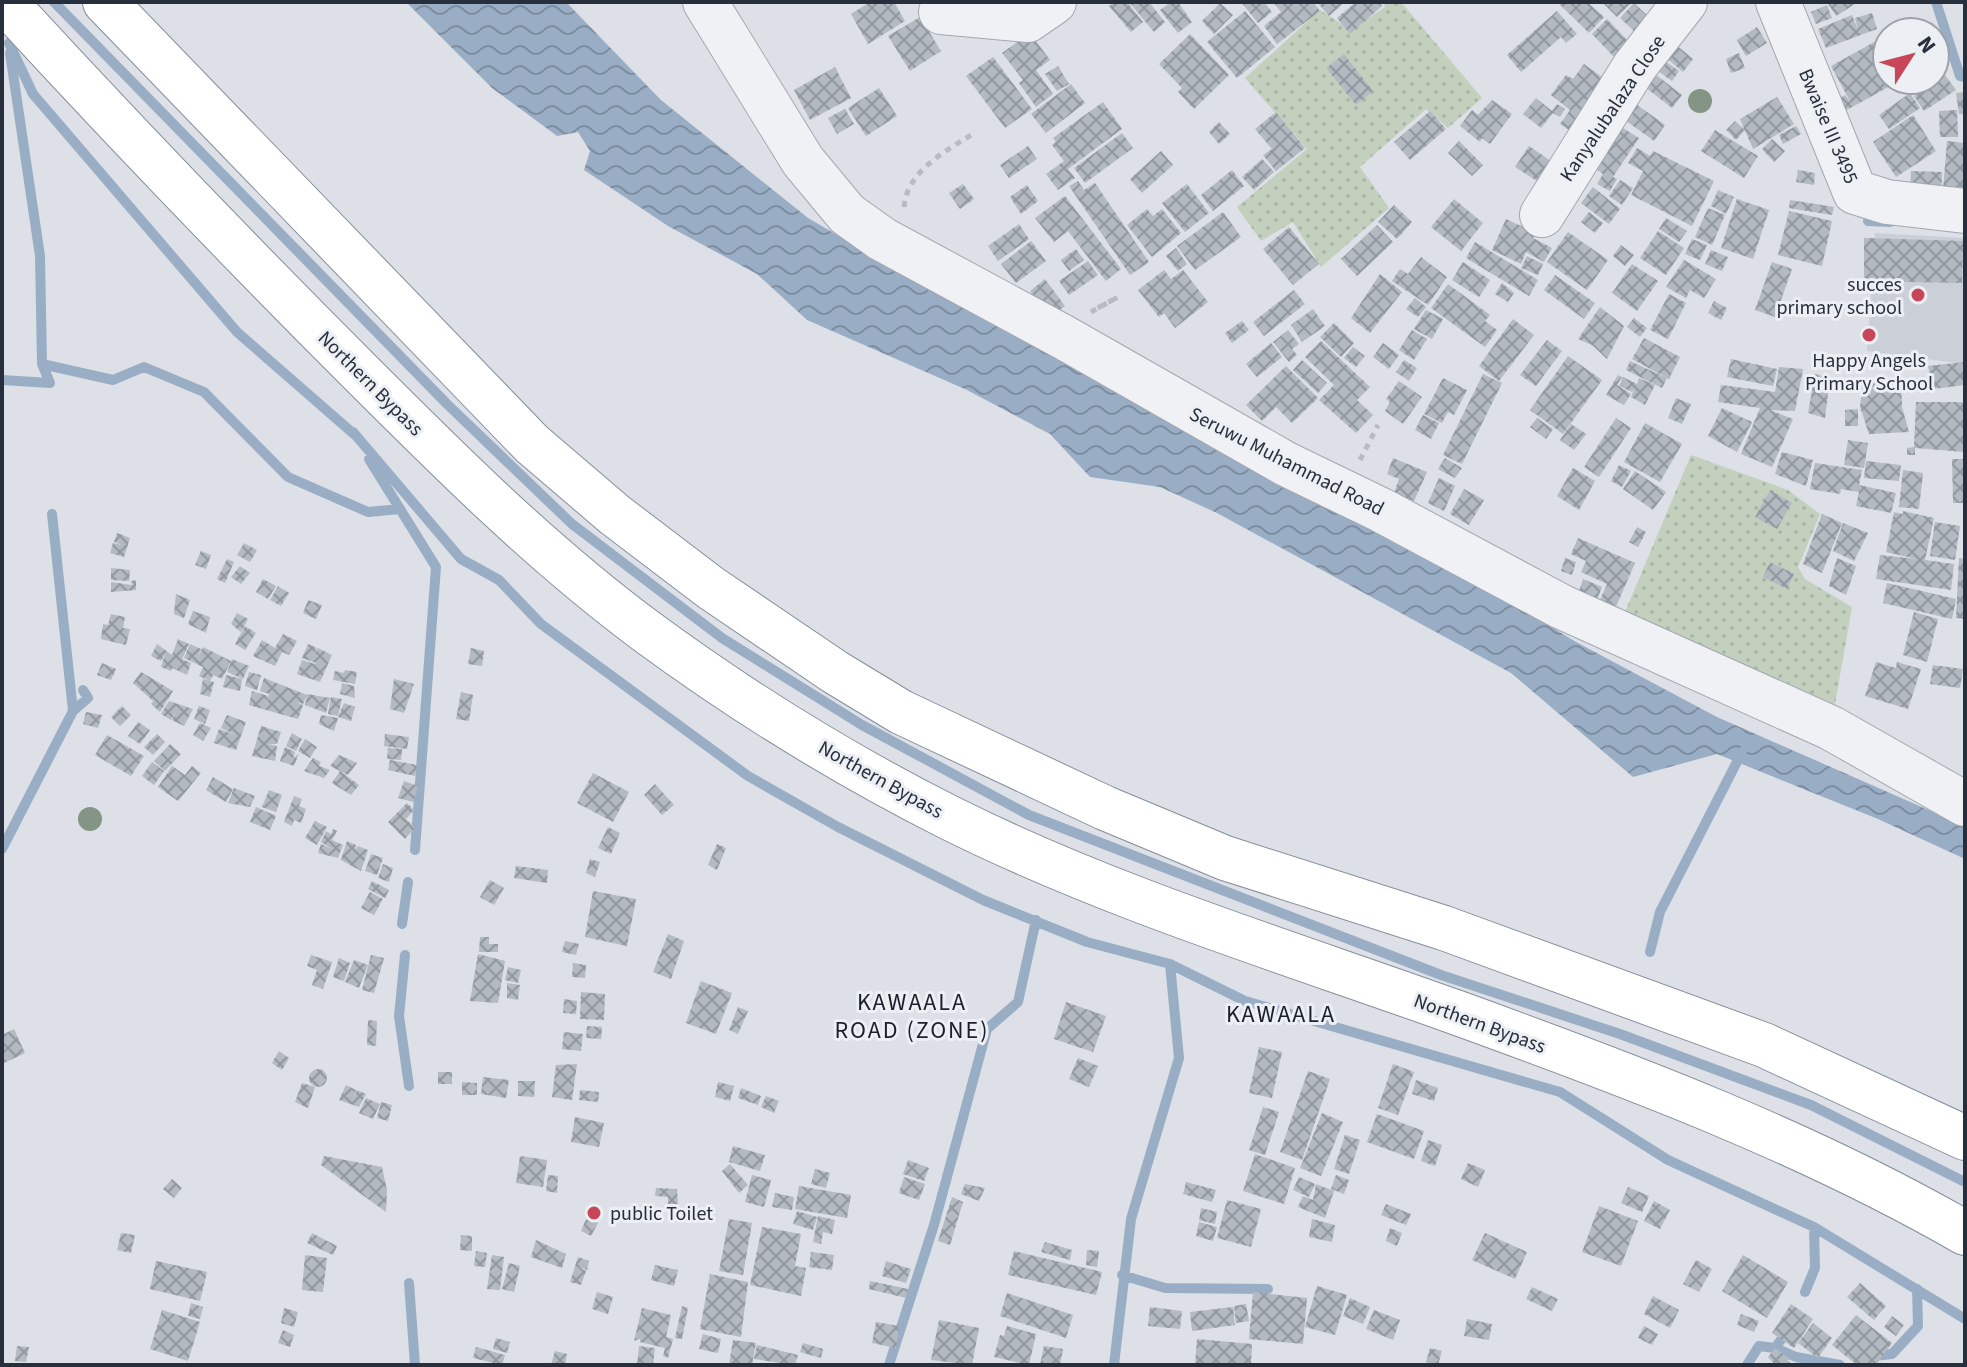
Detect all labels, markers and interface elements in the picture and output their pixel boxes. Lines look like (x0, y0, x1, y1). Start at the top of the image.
north arrow (1871, 16, 1951, 96)
street label: Kanyalubalaza Close (1553, 30, 1672, 187)
text: N (1909, 30, 1944, 60)
street label: Bwaise III 3495 (1791, 64, 1865, 188)
place label: succes primary school (1776, 271, 1902, 322)
marker: succes primary school (1909, 286, 1927, 304)
street label: Northern Bypass (311, 325, 429, 443)
marker: Happy Angels Primary School (1860, 326, 1878, 344)
place label: Happy Angels Primary School (1805, 347, 1933, 398)
street label: Seruwu Muhammad Road (1184, 401, 1389, 523)
street label: Northern Bypass (813, 734, 948, 826)
district label: KAWAALA ROAD (ZONE) (834, 985, 990, 1048)
street label: Northern Bypass (1410, 987, 1550, 1061)
district label: KAWAALA (1226, 997, 1336, 1032)
place label: public Toilet (610, 1200, 713, 1228)
marker: public Toilet (585, 1204, 603, 1222)

